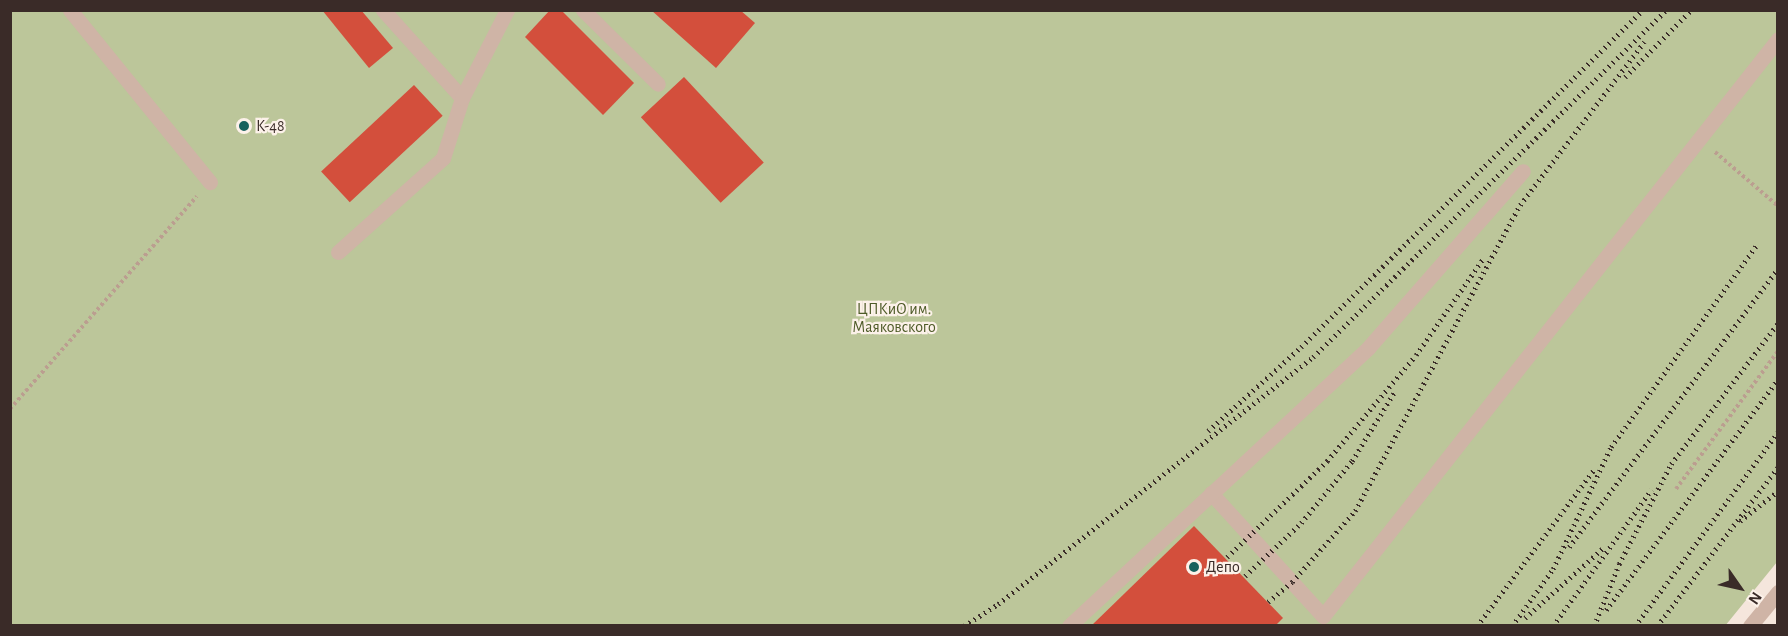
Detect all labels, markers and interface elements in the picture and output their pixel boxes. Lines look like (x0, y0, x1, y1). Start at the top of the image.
place label: К-48 (256, 116, 285, 136)
marker: К-48 (237, 119, 251, 133)
park label: ЦПКиО им. Маяковского (852, 299, 936, 337)
place label: Депо (1206, 557, 1240, 577)
north arrow (1710, 558, 1770, 618)
marker: Депо (1187, 560, 1201, 574)
text: N (1745, 589, 1765, 607)

